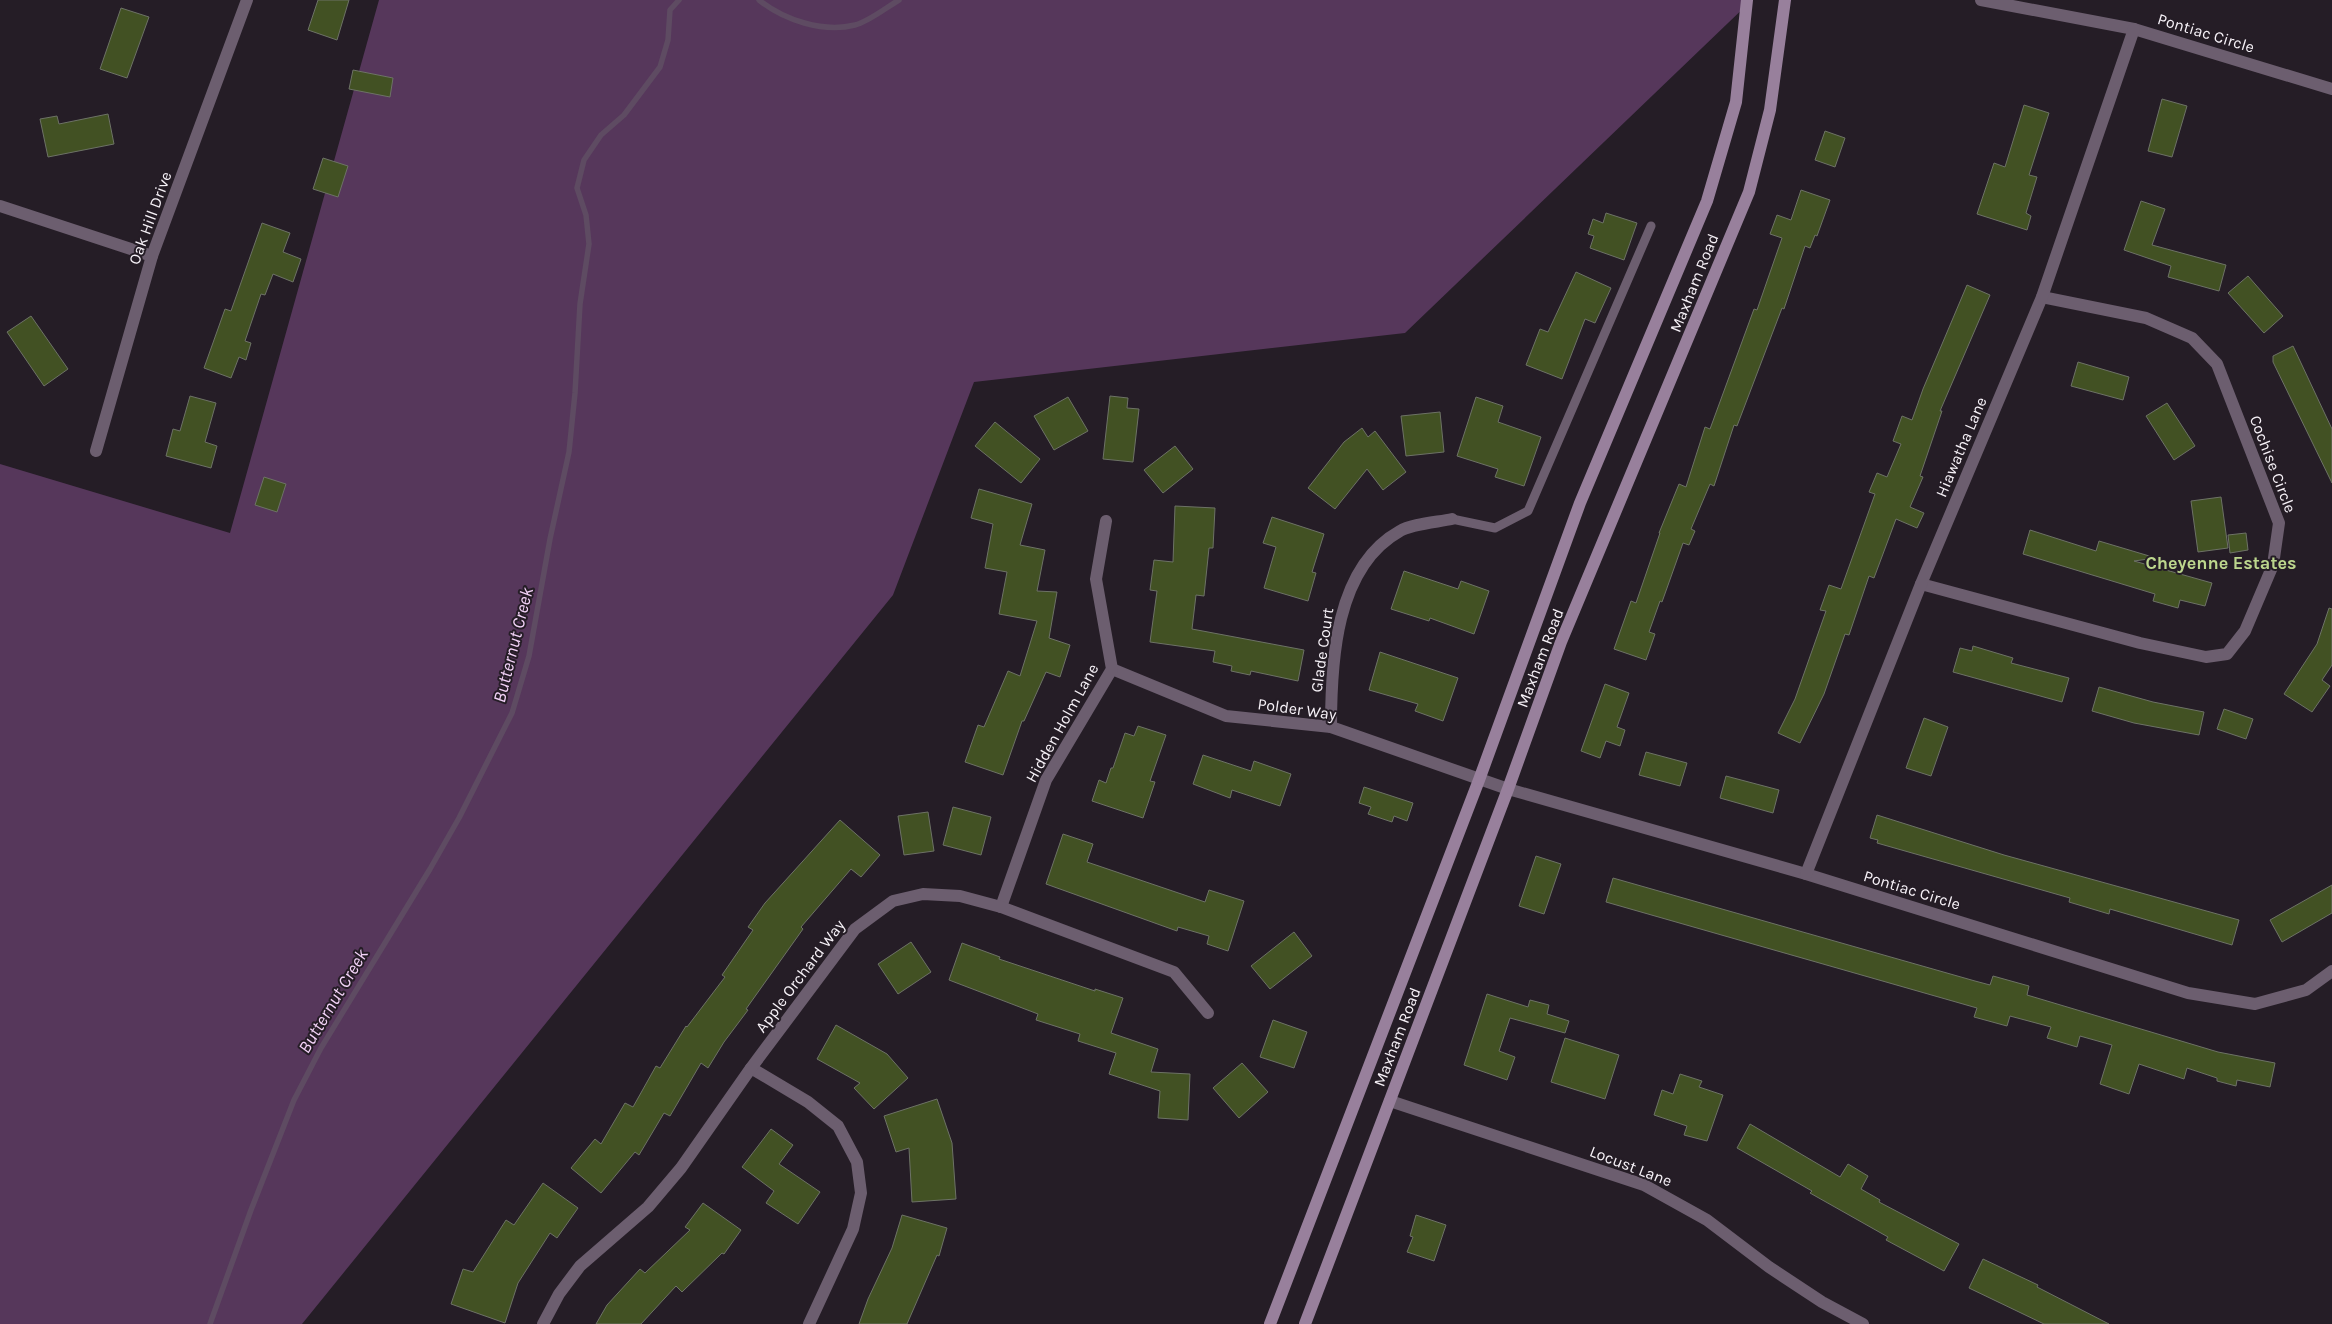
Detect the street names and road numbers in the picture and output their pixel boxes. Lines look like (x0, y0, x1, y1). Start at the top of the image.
street label: Pontiac Circle (2155, 9, 2257, 57)
street label: Oak Hill Drive (124, 169, 176, 267)
street label: Maxham Road (1666, 231, 1722, 335)
street label: Hiawatha Lane (1931, 394, 1991, 500)
street label: Cochise Circle (2246, 413, 2300, 515)
street label: Maxham Road (1512, 606, 1568, 710)
street label: Glade Court (1307, 607, 1337, 693)
street label: Hidden Holm Lane (1021, 660, 1103, 786)
street label: Polder Way (1256, 694, 1338, 724)
street label: Pontiac Circle (1861, 866, 1963, 914)
street label: Apple Orchard Way (751, 915, 849, 1036)
street label: Maxham Road (1369, 985, 1425, 1089)
street label: Locust Lane (1587, 1142, 1675, 1190)

